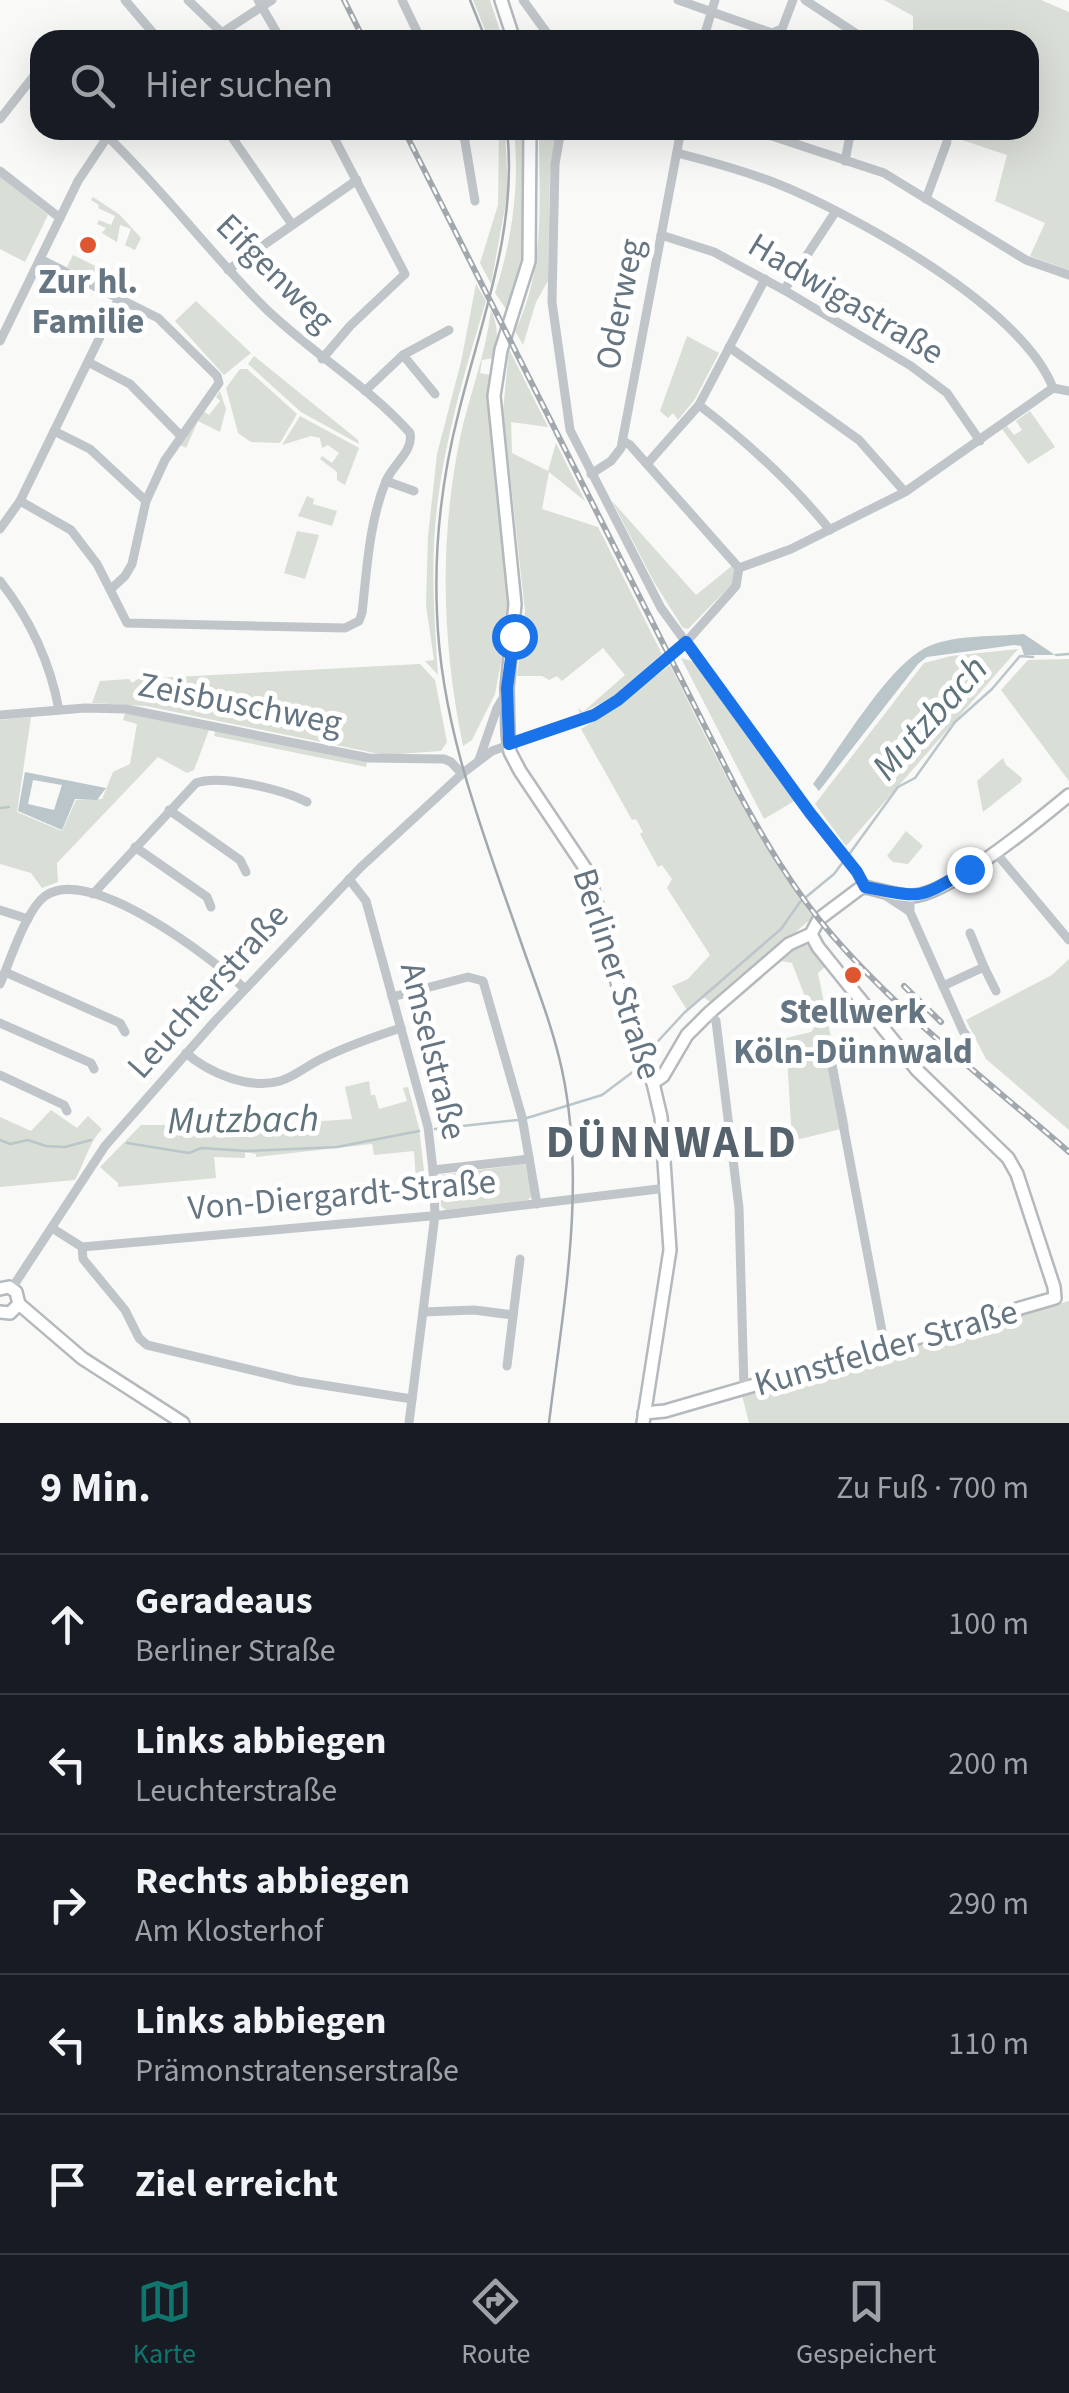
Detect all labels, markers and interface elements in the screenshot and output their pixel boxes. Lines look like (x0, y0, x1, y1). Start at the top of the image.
search box (30, 30, 1039, 140)
icon: search (65, 58, 120, 113)
text: Hier suchen (145, 58, 333, 112)
street label: Eifgenweg (204, 202, 346, 344)
street label: Hadwigastraße (739, 221, 953, 377)
marker: Zur hl. Familie (77, 234, 99, 256)
street label: Oderweg (583, 234, 657, 374)
place label: Zur hl. Familie (32, 257, 144, 347)
route start (492, 614, 538, 660)
water label: Mutzbach (859, 644, 1001, 792)
street label: Zeisbuschweg (134, 660, 346, 748)
route end (947, 847, 993, 893)
street label: Berliner Straße (559, 862, 675, 1086)
street label: Leuchterstraße (115, 892, 301, 1090)
street label: Amselstraße (387, 957, 479, 1145)
marker: Stellwerk Köln-Dünnwald (842, 964, 864, 986)
place label: Stellwerk Köln-Dünnwald (733, 987, 973, 1077)
water label: Mutzbach (167, 1092, 319, 1148)
district label: DÜNNWALD (546, 1111, 798, 1175)
street label: Von-Diergardt-Straße (186, 1157, 498, 1233)
street label: Kunstfelder Straße (748, 1287, 1024, 1409)
text: 9 Min. (40, 1458, 151, 1518)
text: Zu Fuß · 700 m (836, 1465, 1029, 1511)
text: Geradeaus (135, 1574, 313, 1628)
icon: ahead (40, 1597, 95, 1652)
text: 100 m (948, 1601, 1029, 1647)
text: Berliner Straße (135, 1628, 336, 1674)
text: Links abbiegen (135, 1714, 387, 1768)
icon: left (40, 1737, 95, 1792)
text: 200 m (948, 1741, 1029, 1787)
text: Leuchterstraße (135, 1768, 337, 1814)
text: Rechts abbiegen (135, 1854, 410, 1908)
icon: right (40, 1877, 95, 1932)
text: 290 m (948, 1881, 1029, 1927)
text: Am Klosterhof (135, 1908, 323, 1954)
text: Links abbiegen (135, 1994, 387, 2048)
icon: left (40, 2017, 95, 2072)
text: 110 m (948, 2021, 1029, 2067)
text: Prämonstratenserstraße (135, 2048, 459, 2094)
icon: arrive (40, 2157, 95, 2212)
text: Ziel erreicht (135, 2157, 338, 2211)
tab: Karte (133, 2274, 196, 2374)
tab: Route (461, 2274, 530, 2374)
tab: Gespeichert (796, 2274, 936, 2374)

